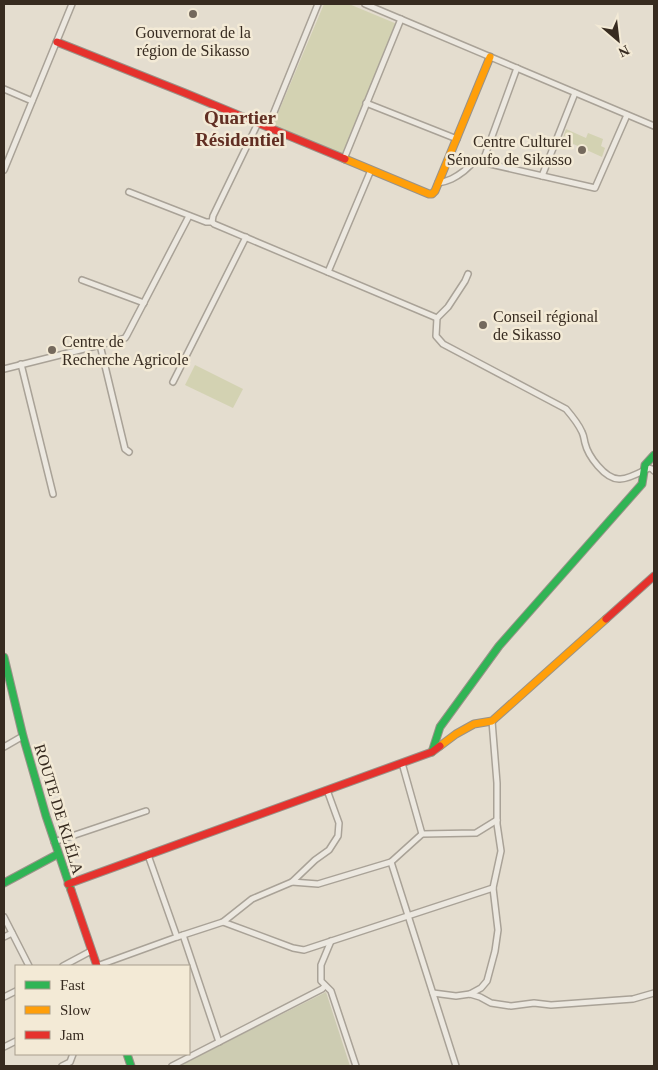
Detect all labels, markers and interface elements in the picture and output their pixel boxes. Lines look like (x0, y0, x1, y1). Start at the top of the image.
marker: Gouvernorat de la région de Sikasso (187, 8, 199, 20)
north arrow (593, 15, 643, 65)
place label: Gouvernorat de la région de Sikasso (135, 24, 251, 60)
text: N (616, 42, 632, 60)
district label: Quartier Résidentiel (195, 107, 285, 150)
place label: Centre Culturel Sénoufo de Sikasso (447, 133, 573, 168)
marker: Centre Culturel Sénoufo de Sikasso (576, 144, 588, 156)
place label: Conseil régional de Sikasso (493, 308, 599, 343)
marker: Conseil régional de Sikasso (477, 319, 489, 331)
place label: Centre de Recherche Agricole (62, 333, 189, 369)
marker: Centre de Recherche Agricole (46, 344, 58, 356)
street label: ROUTE DE KLÉLA (31, 742, 88, 876)
legend (15, 965, 190, 1055)
text: Fast (60, 977, 86, 993)
text: Slow (60, 1002, 91, 1018)
text: Jam (60, 1027, 84, 1043)

